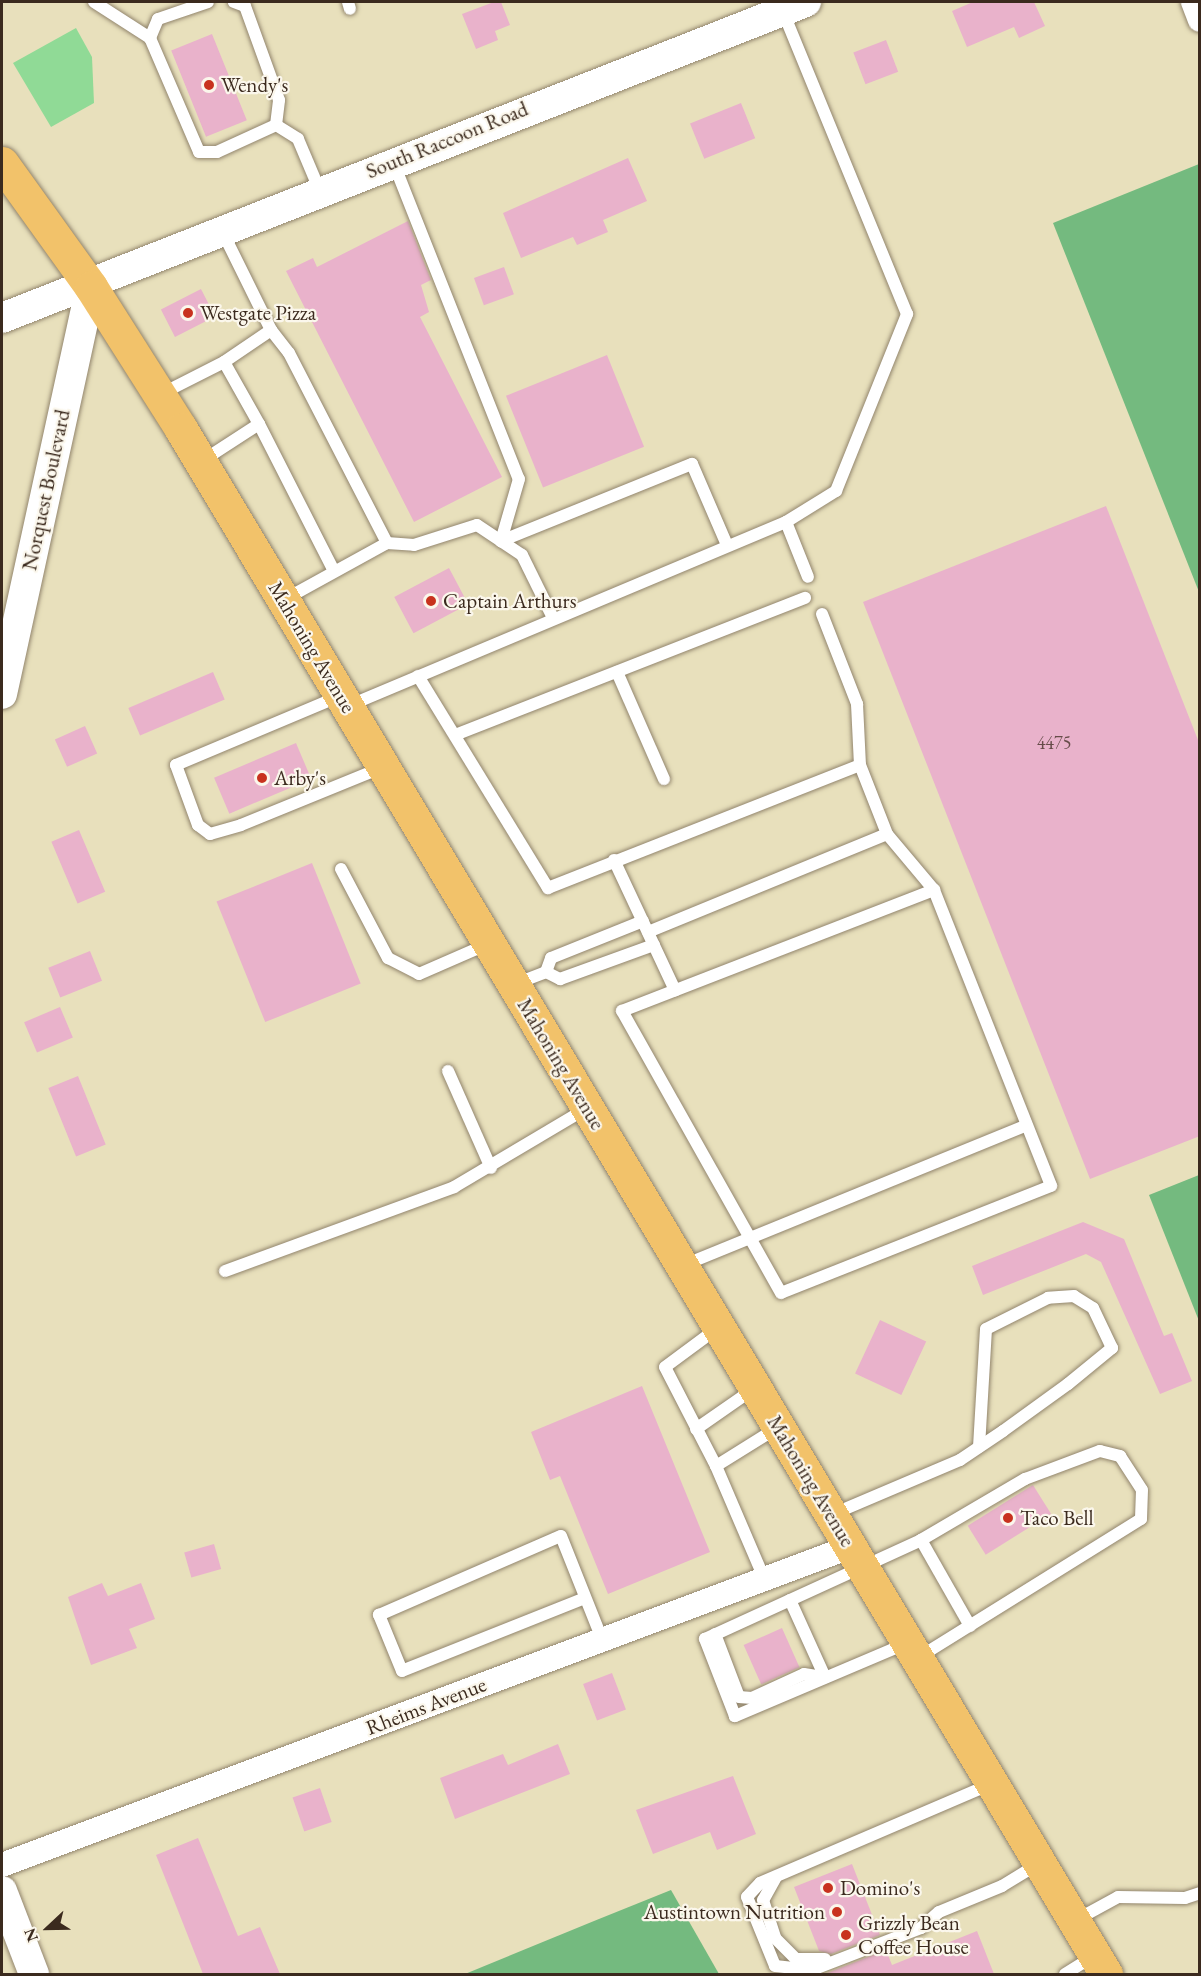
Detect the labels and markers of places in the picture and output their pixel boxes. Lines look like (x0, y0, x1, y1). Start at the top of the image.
place label: Wendy's (221, 72, 288, 98)
marker: Wendy's (202, 78, 216, 92)
place label: Westgate Pizza (200, 300, 316, 326)
marker: Westgate Pizza (181, 306, 195, 320)
place label: Captain Arthurs (443, 588, 576, 614)
marker: Captain Arthurs (424, 594, 438, 608)
place label: Arby's (274, 765, 326, 791)
marker: Arby's (255, 771, 269, 785)
place label: Taco Bell (1020, 1505, 1094, 1531)
marker: Taco Bell (1001, 1511, 1015, 1525)
place label: Domino's (840, 1875, 920, 1901)
marker: Domino's (821, 1881, 835, 1895)
place label: Austintown Nutrition (644, 1899, 825, 1925)
marker: Austintown Nutrition (830, 1905, 844, 1919)
place label: Grizzly Bean Coffee House (858, 1910, 969, 1960)
marker: Grizzly Bean Coffee House (839, 1928, 853, 1942)

